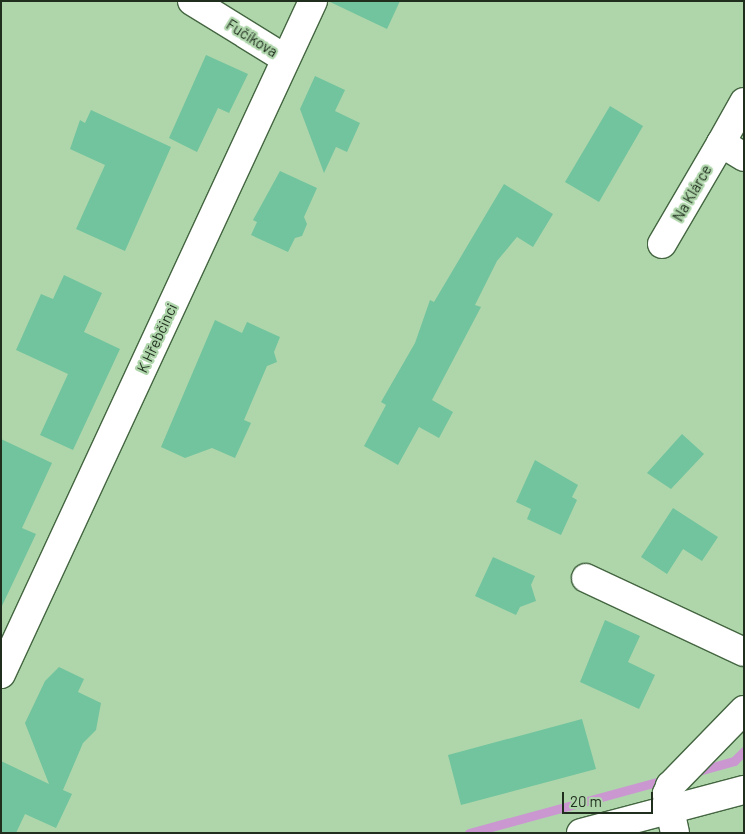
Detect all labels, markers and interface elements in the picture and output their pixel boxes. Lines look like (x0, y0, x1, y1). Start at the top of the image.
street label: Fučíkova (223, 15, 281, 61)
street label: Na Klárce (669, 162, 715, 224)
street label: K Hřebčinci (133, 300, 181, 376)
scale bar (565, 782, 656, 814)
text: 20 m (570, 792, 602, 810)

